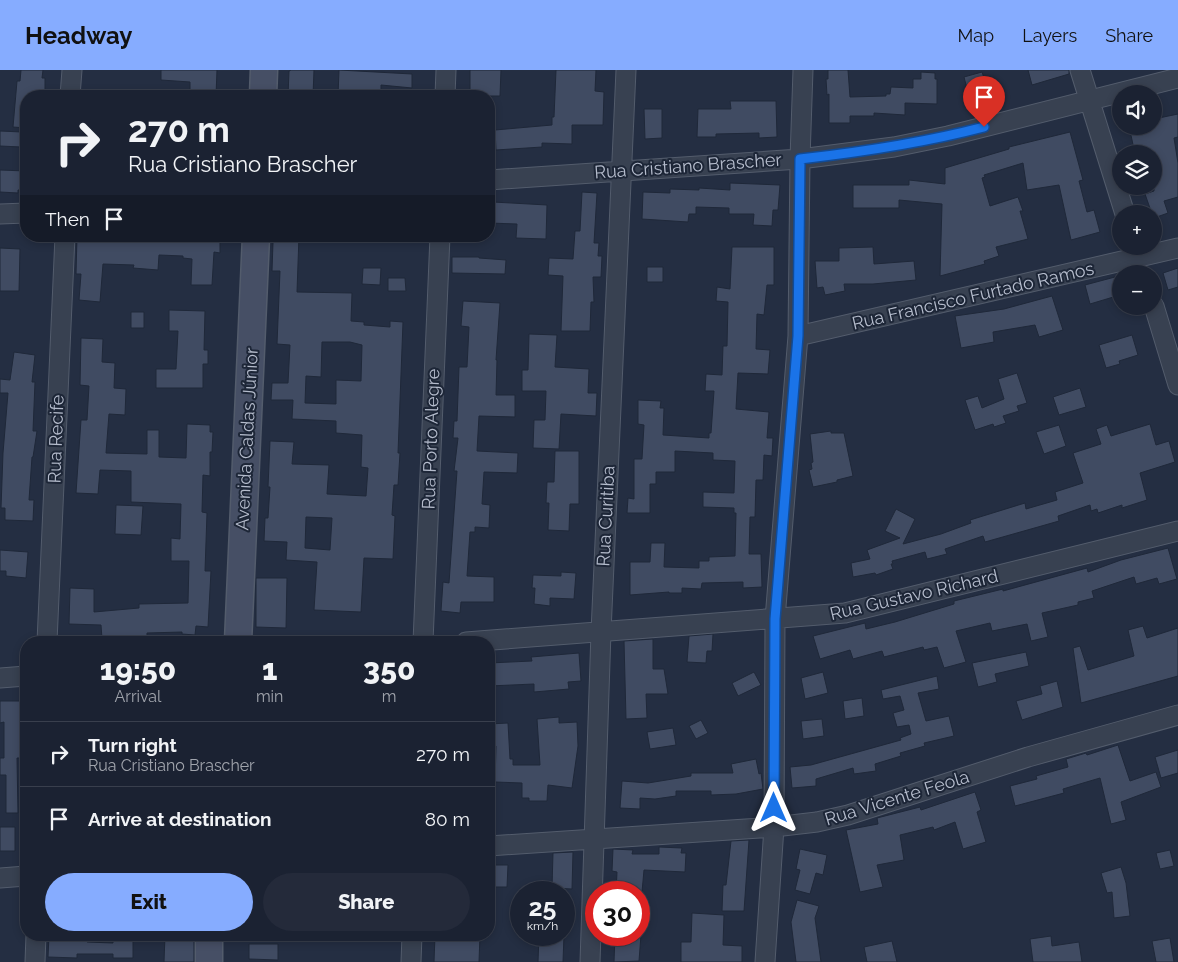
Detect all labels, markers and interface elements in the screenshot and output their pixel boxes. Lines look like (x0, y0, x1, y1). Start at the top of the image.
text: Headway (25, 21, 133, 50)
text: Map (958, 25, 994, 46)
text: Layers (1022, 25, 1077, 46)
text: Share (1105, 25, 1153, 46)
pin (963, 76, 1005, 127)
icon: arrive (970, 83, 998, 111)
map controls (1112, 85, 1162, 315)
button: sound (1112, 85, 1162, 135)
text: 270 m (128, 109, 230, 150)
icon: right (45, 110, 110, 175)
button: layers (1112, 145, 1162, 195)
street label: Rua Cristiano Brascher (594, 148, 783, 183)
text: Rua Cristiano Brascher (128, 151, 357, 177)
icon: arrive (100, 205, 128, 233)
button: + (1112, 205, 1162, 255)
text: Then (45, 208, 90, 230)
street label: Rua Francisco Furtado Ramos (850, 257, 1096, 334)
button: − (1112, 265, 1162, 315)
street label: Avenida Caldas Júnior (231, 346, 262, 531)
street label: Rua Porto Alegre (418, 368, 443, 510)
street label: Rua Recife (43, 394, 68, 484)
street label: Rua Curitiba (592, 465, 619, 567)
street label: Rua Gustavo Richard (828, 565, 1000, 624)
text: 19:50 (100, 652, 176, 687)
text: 1 (262, 652, 277, 687)
text: 350 (363, 652, 415, 687)
text: Arrival (114, 687, 161, 706)
text: min (256, 687, 283, 706)
text: m (382, 687, 397, 706)
text: Turn right (88, 734, 177, 756)
icon: right (45, 740, 73, 768)
text: 270 m (416, 743, 470, 765)
text: Rua Cristiano Brascher (88, 756, 255, 775)
street label: Rua Vicente Feola (822, 766, 972, 829)
position arrow (747, 781, 799, 833)
icon: arrive (45, 805, 73, 833)
text: Arrive at destination (88, 808, 272, 830)
text: 80 m (425, 808, 470, 830)
button: Exit (45, 873, 253, 931)
button: Share (263, 873, 470, 931)
speed limit sign: 30 (585, 881, 650, 946)
text: 25 (529, 892, 556, 922)
text: km/h (527, 919, 558, 933)

